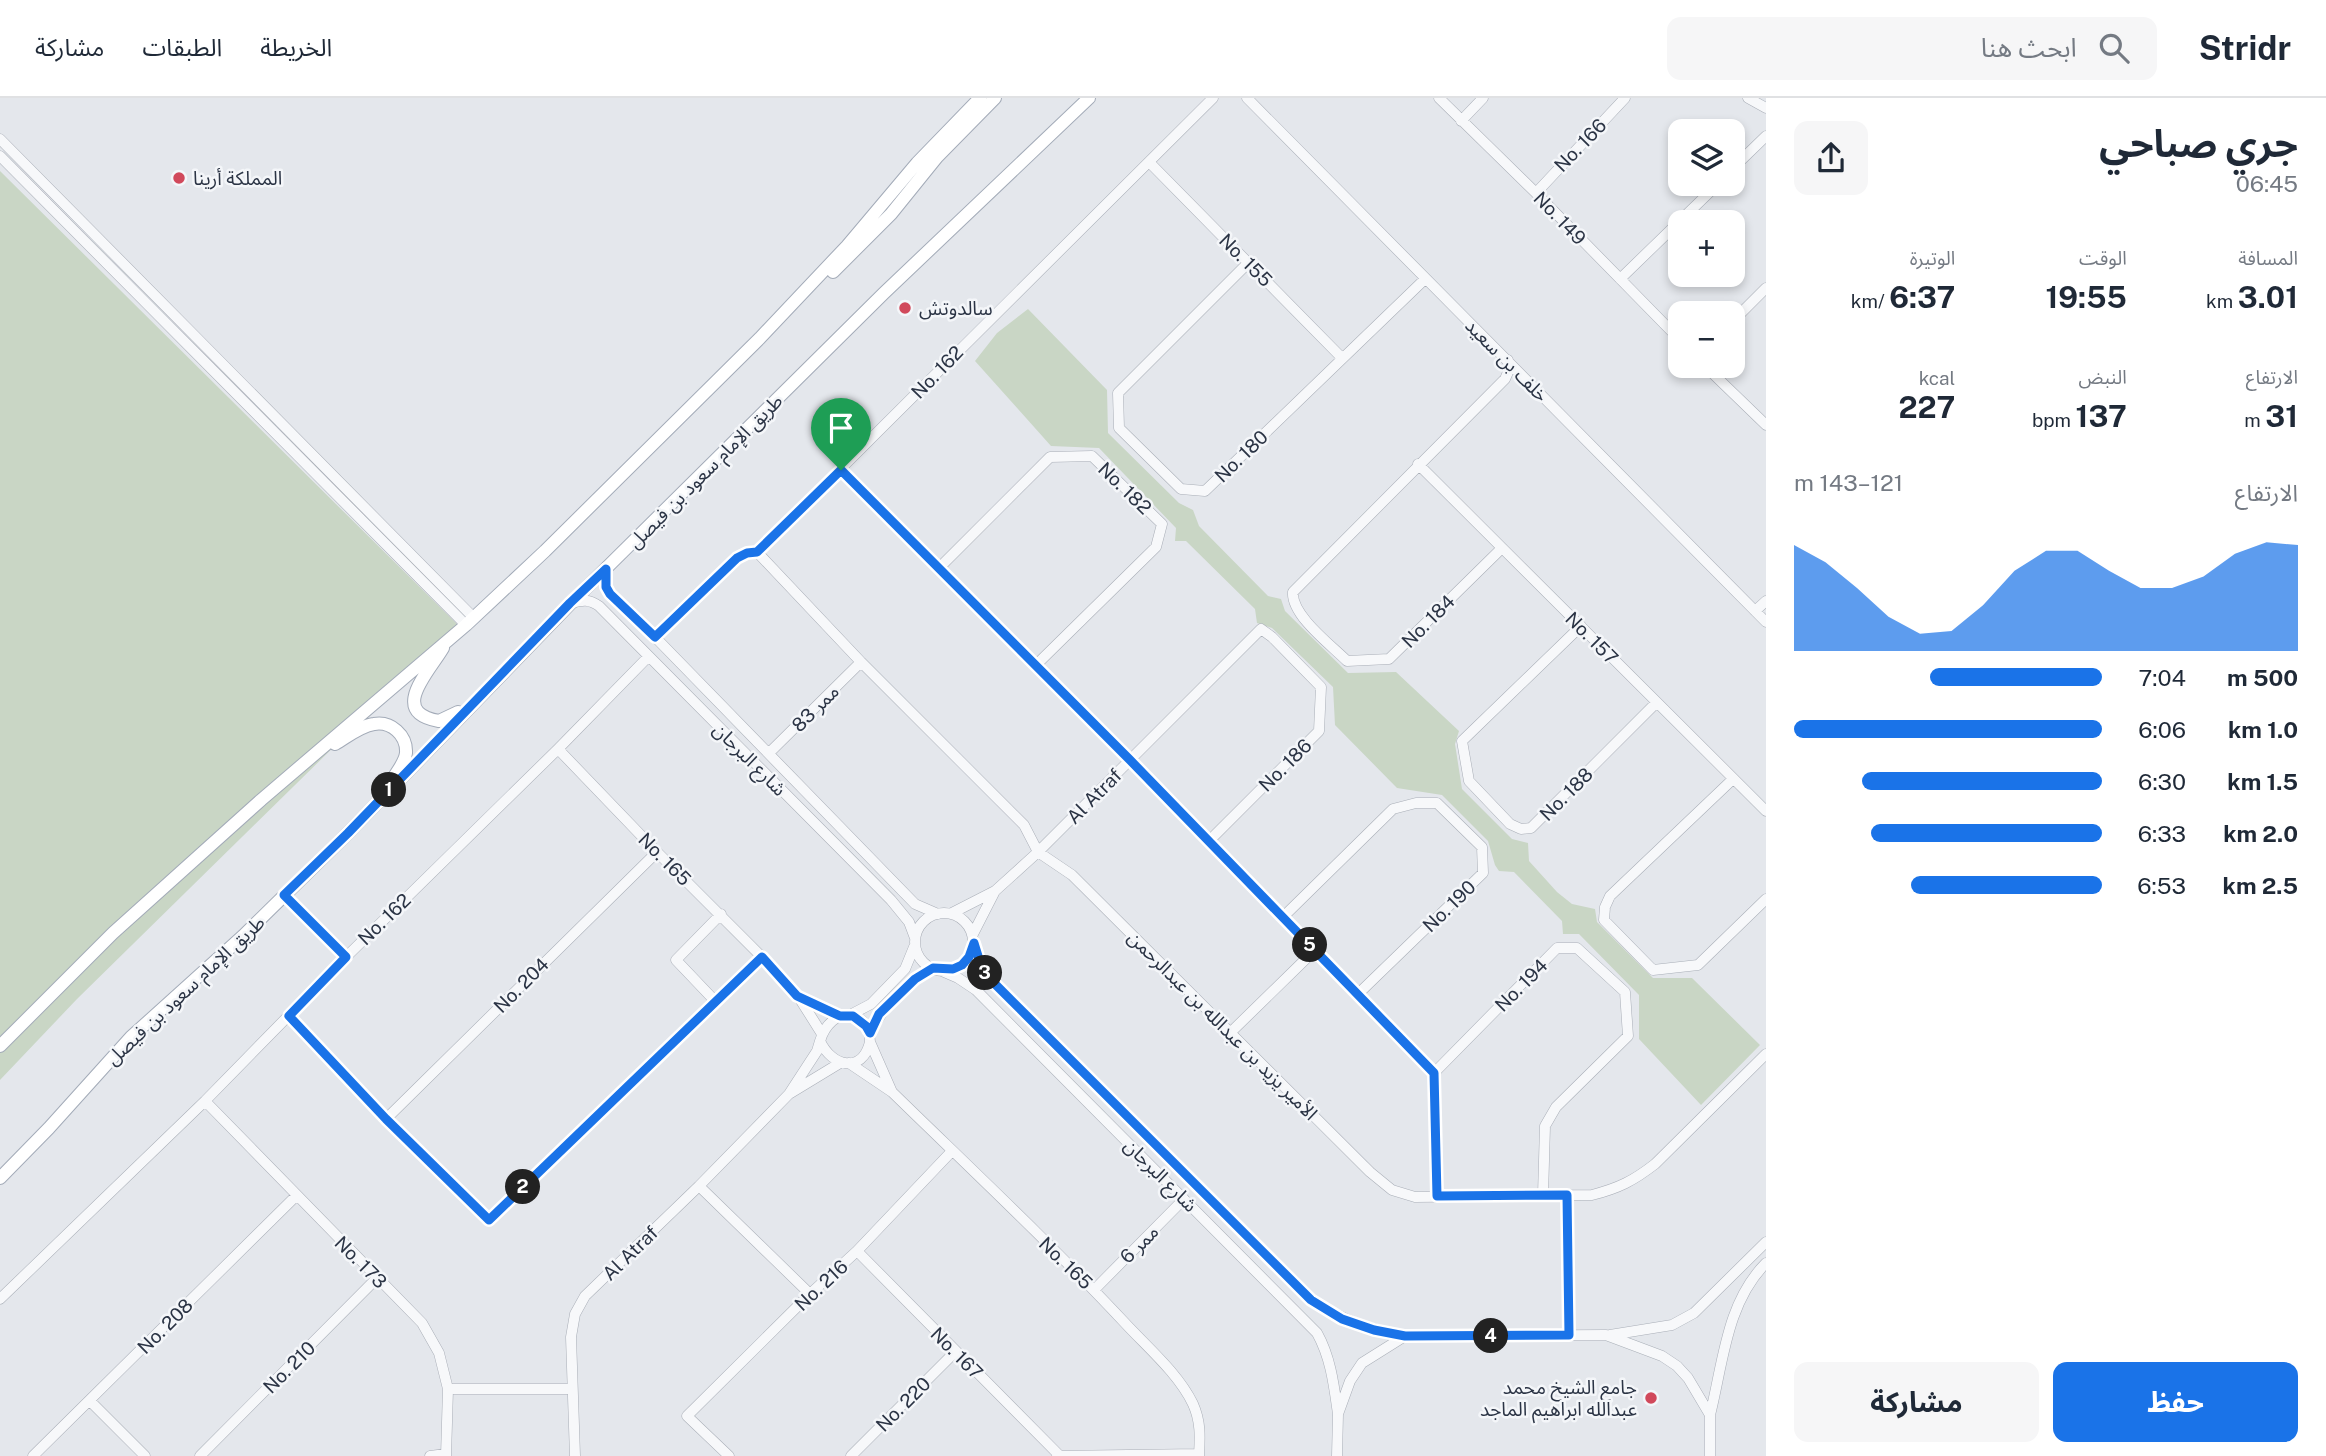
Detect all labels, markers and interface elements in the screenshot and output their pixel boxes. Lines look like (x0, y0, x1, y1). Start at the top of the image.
search box (1667, 17, 2157, 80)
icon: search (2095, 29, 2133, 67)
text: Stridr (2199, 29, 2291, 67)
text: ابحث هنا (1981, 32, 2077, 63)
text: مشاركة (35, 33, 104, 61)
text: الطبقات (142, 33, 222, 61)
text: الخريطة (260, 33, 332, 61)
street label: No. 166 (1550, 114, 1610, 176)
map controls (1668, 119, 1745, 378)
button: layers (1668, 119, 1745, 196)
button: share (1794, 121, 1868, 195)
text: جري صباحي (2099, 121, 2298, 166)
place label: المملكة أرينا (193, 167, 282, 190)
marker: المملكة أرينا (171, 170, 187, 186)
text: 06:45 (2236, 170, 2298, 197)
street label: No. 149 (1529, 187, 1591, 249)
button: + (1668, 210, 1745, 287)
street label: No. 155 (1215, 229, 1277, 291)
text: الوتيرة (1910, 247, 1955, 269)
text: الوقت (2079, 247, 2127, 269)
text: المسافة (2238, 247, 2298, 269)
text: 6:37 (1889, 279, 1955, 315)
text: 19:55 (2045, 279, 2127, 315)
text: 3.01 (2238, 279, 2298, 315)
text: /km (1851, 290, 1889, 312)
text: km (2206, 290, 2238, 312)
place label: سالدوتش (919, 297, 993, 320)
marker: سالدوتش (897, 300, 913, 316)
button: − (1668, 301, 1745, 378)
street label: خلف بن سعيد (1460, 314, 1553, 407)
street label: No. 162 (907, 341, 967, 403)
text: النبض (2078, 366, 2127, 388)
text: الارتفاع (2246, 366, 2298, 388)
text: kcal (1919, 367, 1955, 389)
street label: طريق الإمام سعود بن فيصل (623, 389, 790, 555)
text: 227 (1898, 389, 1955, 425)
pin (811, 398, 871, 470)
text: 137 (2076, 398, 2127, 434)
text: 31 (2265, 398, 2298, 434)
icon: arrive (822, 409, 860, 447)
text: bpm (2032, 409, 2076, 431)
text: m (2244, 409, 2265, 431)
street label: No. 180 (1210, 425, 1272, 487)
street label: No. 182 (1094, 457, 1156, 519)
text: 121–143 m (1794, 469, 1903, 496)
text: الارتفاع (2235, 479, 2298, 506)
street label: No. 184 (1397, 590, 1459, 652)
street label: No. 157 (1561, 607, 1623, 669)
text: 7:04 (2139, 664, 2186, 691)
text: 500 m (2227, 664, 2298, 691)
street label: ممر 83 (787, 680, 844, 737)
text: 6:06 (2138, 716, 2186, 743)
text: 1.0 km (2228, 716, 2298, 743)
street label: شارع البرجان (707, 718, 791, 802)
street label: No. 186 (1254, 734, 1316, 796)
street label: No. 188 (1535, 763, 1597, 825)
street label: Al Atraf (1062, 764, 1126, 828)
text: 6:30 (2138, 768, 2186, 795)
text: 1.5 km (2227, 768, 2298, 795)
pin: 1 (372, 772, 406, 808)
text: 1 (384, 778, 393, 800)
text: 6:33 (2138, 820, 2186, 847)
text: 2.0 km (2223, 820, 2298, 847)
street label: No. 165 (634, 828, 696, 890)
text: 6:53 (2137, 872, 2186, 899)
text: 2.5 km (2223, 872, 2298, 899)
street label: No. 190 (1418, 876, 1480, 936)
street label: No. 162 (353, 889, 415, 949)
street label: طريق الإمام سعود بن فيصل (101, 911, 272, 1072)
street label: الأمير يزيد بن عبدالله بن عبدالرحمن (1123, 926, 1322, 1125)
pin: 5 (1292, 928, 1328, 962)
text: 5 (1303, 933, 1316, 955)
street label: No. 204 (489, 953, 553, 1017)
street label: No. 194 (1490, 954, 1552, 1016)
pin: 3 (968, 956, 1002, 990)
text: 3 (978, 961, 991, 983)
street label: شارع البرجان (1118, 1134, 1202, 1218)
pin: 2 (505, 1170, 540, 1204)
text: 2 (516, 1175, 529, 1197)
street label: ممر 6 (1115, 1220, 1163, 1268)
street label: Al Atraf (598, 1221, 662, 1285)
street label: No. 173 (330, 1231, 392, 1293)
street label: No. 165 (1035, 1232, 1097, 1294)
street label: No. 216 (790, 1255, 852, 1315)
street label: No. 208 (133, 1294, 197, 1358)
pin: 4 (1474, 1318, 1508, 1354)
street label: No. 167 (926, 1322, 988, 1384)
text: 4 (1484, 1324, 1497, 1346)
street label: No. 210 (258, 1336, 320, 1398)
button: مشاركة (1794, 1362, 2039, 1442)
button: حفظ (2053, 1362, 2298, 1442)
street label: No. 220 (871, 1372, 935, 1436)
place label: جامع الشيخ محمد عبدالله ابراهيم الماجد (1480, 1376, 1637, 1424)
marker: جامع الشيخ محمد عبدالله ابراهيم الماجد (1643, 1390, 1659, 1406)

